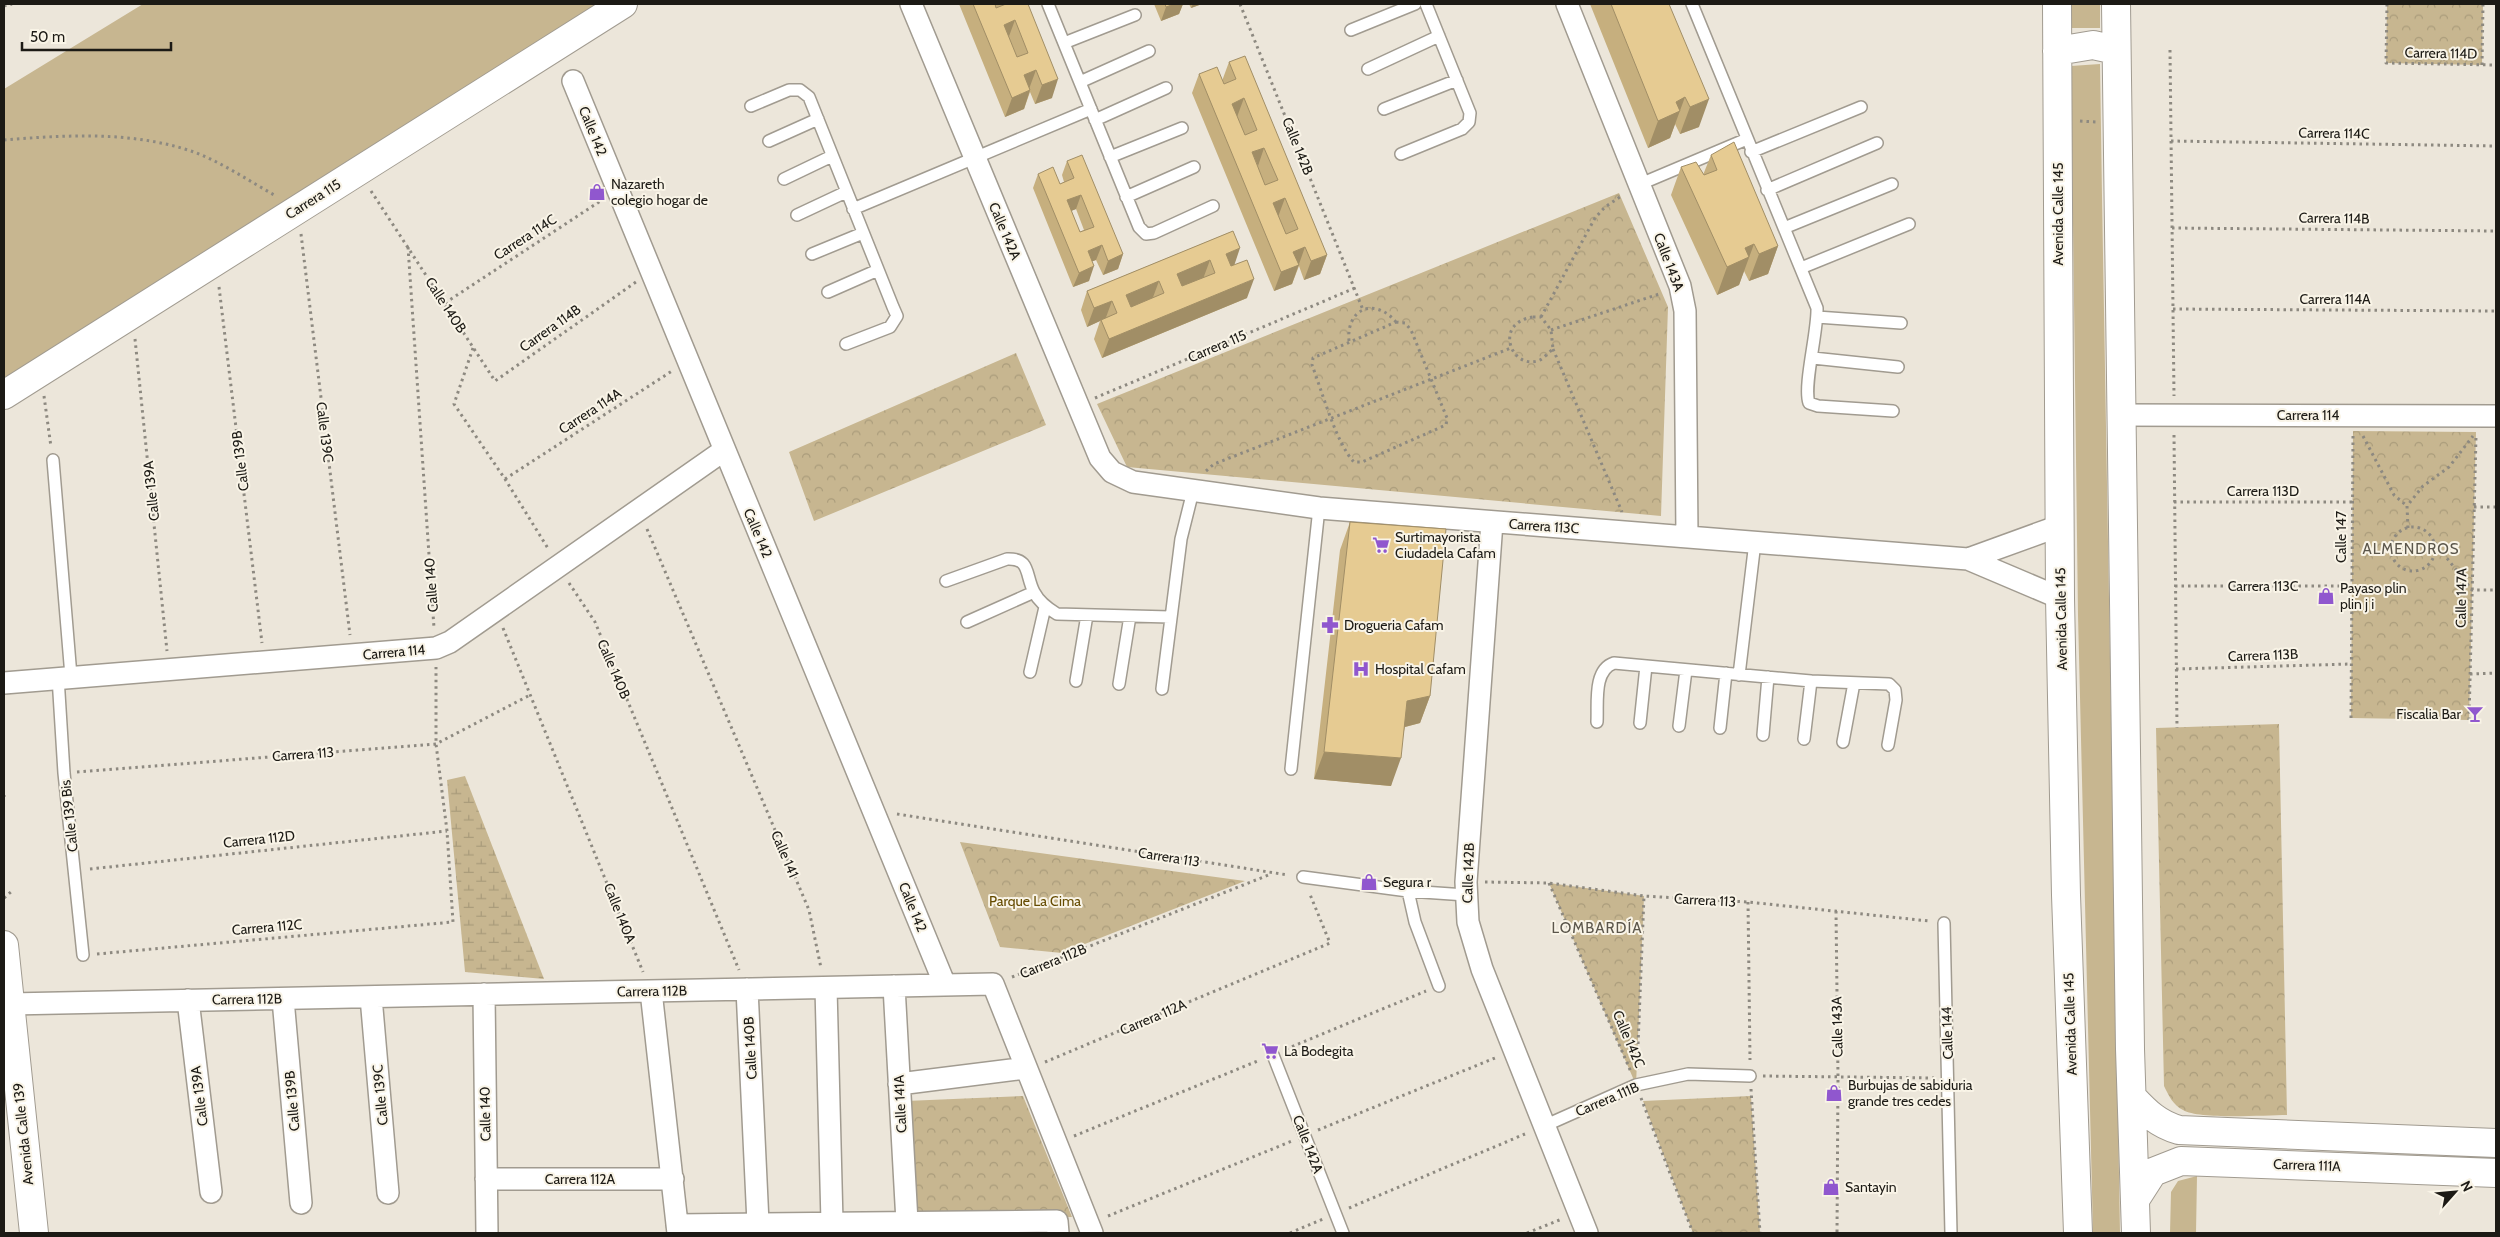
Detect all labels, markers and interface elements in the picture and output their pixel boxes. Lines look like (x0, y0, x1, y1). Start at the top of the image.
scale bar (22, 20, 171, 52)
text: 50 m (30, 28, 65, 46)
street label: Carrera 114D (2404, 43, 2478, 63)
street label: Calle 142 (575, 103, 611, 159)
street label: Calle 142B (1278, 115, 1318, 177)
street label: Carrera 114C (2298, 123, 2370, 143)
street label: Avenida Calle 145 (2049, 163, 2067, 265)
street label: Carrera 115 (282, 175, 344, 223)
place label: Nazareth colegio hogar de (611, 175, 708, 209)
shop icon: Nazareth colegio hogar de (587, 182, 607, 202)
street label: Calle 142A (985, 199, 1025, 263)
street label: Carrera 114B (2298, 208, 2370, 228)
street label: Carrera 114C (490, 210, 560, 264)
street label: Calle 143A (1650, 230, 1688, 294)
street label: Calle 140B (421, 274, 471, 336)
street label: Carrera 114A (2299, 290, 2371, 308)
street label: Carrera 114B (516, 300, 584, 356)
street label: Carrera 115 (1185, 326, 1249, 366)
street label: Carrera 114A (555, 384, 625, 438)
street label: Calle 139C (312, 401, 338, 464)
street label: Carrera 114 (2277, 406, 2339, 424)
street label: Calle 139B (227, 430, 253, 492)
street label: Calle 139A (139, 460, 163, 522)
street label: Carrera 113D (2227, 482, 2299, 500)
street label: Calle 142 (740, 505, 776, 561)
street label: Calle 147 (2332, 511, 2350, 563)
street label: Carrera 113C (1508, 515, 1580, 537)
place label: Surtimayorista Ciudadela Cafam (1395, 528, 1496, 562)
supermarket icon: Surtimayorista Ciudadela Cafam (1371, 535, 1391, 555)
district label: ALMENDROS (2363, 540, 2460, 558)
street label: Calle 140 (420, 557, 442, 613)
street label: Avenida Calle 145 (2051, 567, 2071, 671)
street label: Calle 147A (2451, 568, 2471, 628)
street label: Carrera 113C (2228, 577, 2299, 595)
place label: Payaso plin plin j i (2340, 579, 2407, 613)
shop icon: Payaso plin plin j i (2316, 586, 2336, 606)
pharmacy icon: Drogueria Cafam (1320, 615, 1340, 635)
place label: Drogueria Cafam (1344, 616, 1444, 634)
street label: Calle 140B (593, 636, 635, 702)
street label: Carrera 114 (362, 640, 426, 664)
street label: Carrera 113B (2227, 645, 2299, 665)
hospital icon: Hospital Cafam (1351, 659, 1371, 679)
place label: Hospital Cafam (1375, 660, 1466, 678)
bar icon: Fiscalia Bar (2465, 704, 2485, 724)
place label: Fiscalia Bar (2396, 705, 2462, 723)
street label: Carrera 113 (271, 743, 335, 765)
street label: Calle 139 Bis (56, 779, 82, 853)
street label: Carrera 112D (222, 826, 296, 852)
street label: Calle 141 (767, 828, 803, 880)
street label: Calle 142B (1458, 842, 1478, 904)
street label: Carrera 113 (1137, 843, 1201, 871)
shop icon: Segura r (1359, 872, 1379, 892)
place label: Segura r (1383, 873, 1432, 891)
street label: Calle 142 (895, 879, 931, 935)
street label: Calle 140A (600, 880, 640, 946)
street label: Carrera 113 (1674, 889, 1736, 911)
park label: Parque La Cima (989, 892, 1081, 910)
street label: Carrera 112C (231, 915, 303, 939)
district label: LOMBARDÍA (1552, 918, 1642, 937)
street label: Carrera 112B (1017, 940, 1089, 982)
street label: Avenida Calle 145 (2059, 972, 2081, 1076)
street label: Carrera 112B (617, 981, 687, 1001)
street label: Carrera 112B (212, 989, 282, 1009)
street label: Carrera 112A (1117, 995, 1189, 1039)
street label: Calle 143A (1827, 996, 1847, 1058)
street label: Calle 144 (1937, 1006, 1957, 1060)
street label: Calle 142C (1609, 1007, 1649, 1071)
street label: Calle 140B (739, 1016, 761, 1080)
supermarket icon: La Bodegita (1260, 1041, 1280, 1061)
place label: La Bodegita (1284, 1042, 1354, 1060)
street label: Calle 139A (186, 1064, 212, 1127)
street label: Calle 139C (368, 1064, 392, 1126)
street label: Calle 139B (280, 1070, 304, 1132)
street label: Calle 141A (889, 1074, 911, 1133)
place label: Burbujas de sabiduria grande tres cedes (1848, 1076, 1973, 1110)
street label: Carrera 111B (1572, 1078, 1642, 1120)
street label: Avenida Calle 139 (9, 1082, 37, 1186)
shop icon: Burbujas de sabiduria grande tres cedes (1824, 1083, 1844, 1103)
street label: Calle 140 (476, 1086, 494, 1141)
street label: Calle 142A (1289, 1112, 1327, 1176)
street label: Carrera 111A (2273, 1155, 2342, 1175)
north arrow (2430, 1167, 2480, 1217)
street label: Carrera 112A (545, 1170, 616, 1188)
shop icon: Santayin (1821, 1177, 1841, 1197)
place label: Santayin (1845, 1178, 1897, 1196)
text: N (2456, 1178, 2477, 1195)

